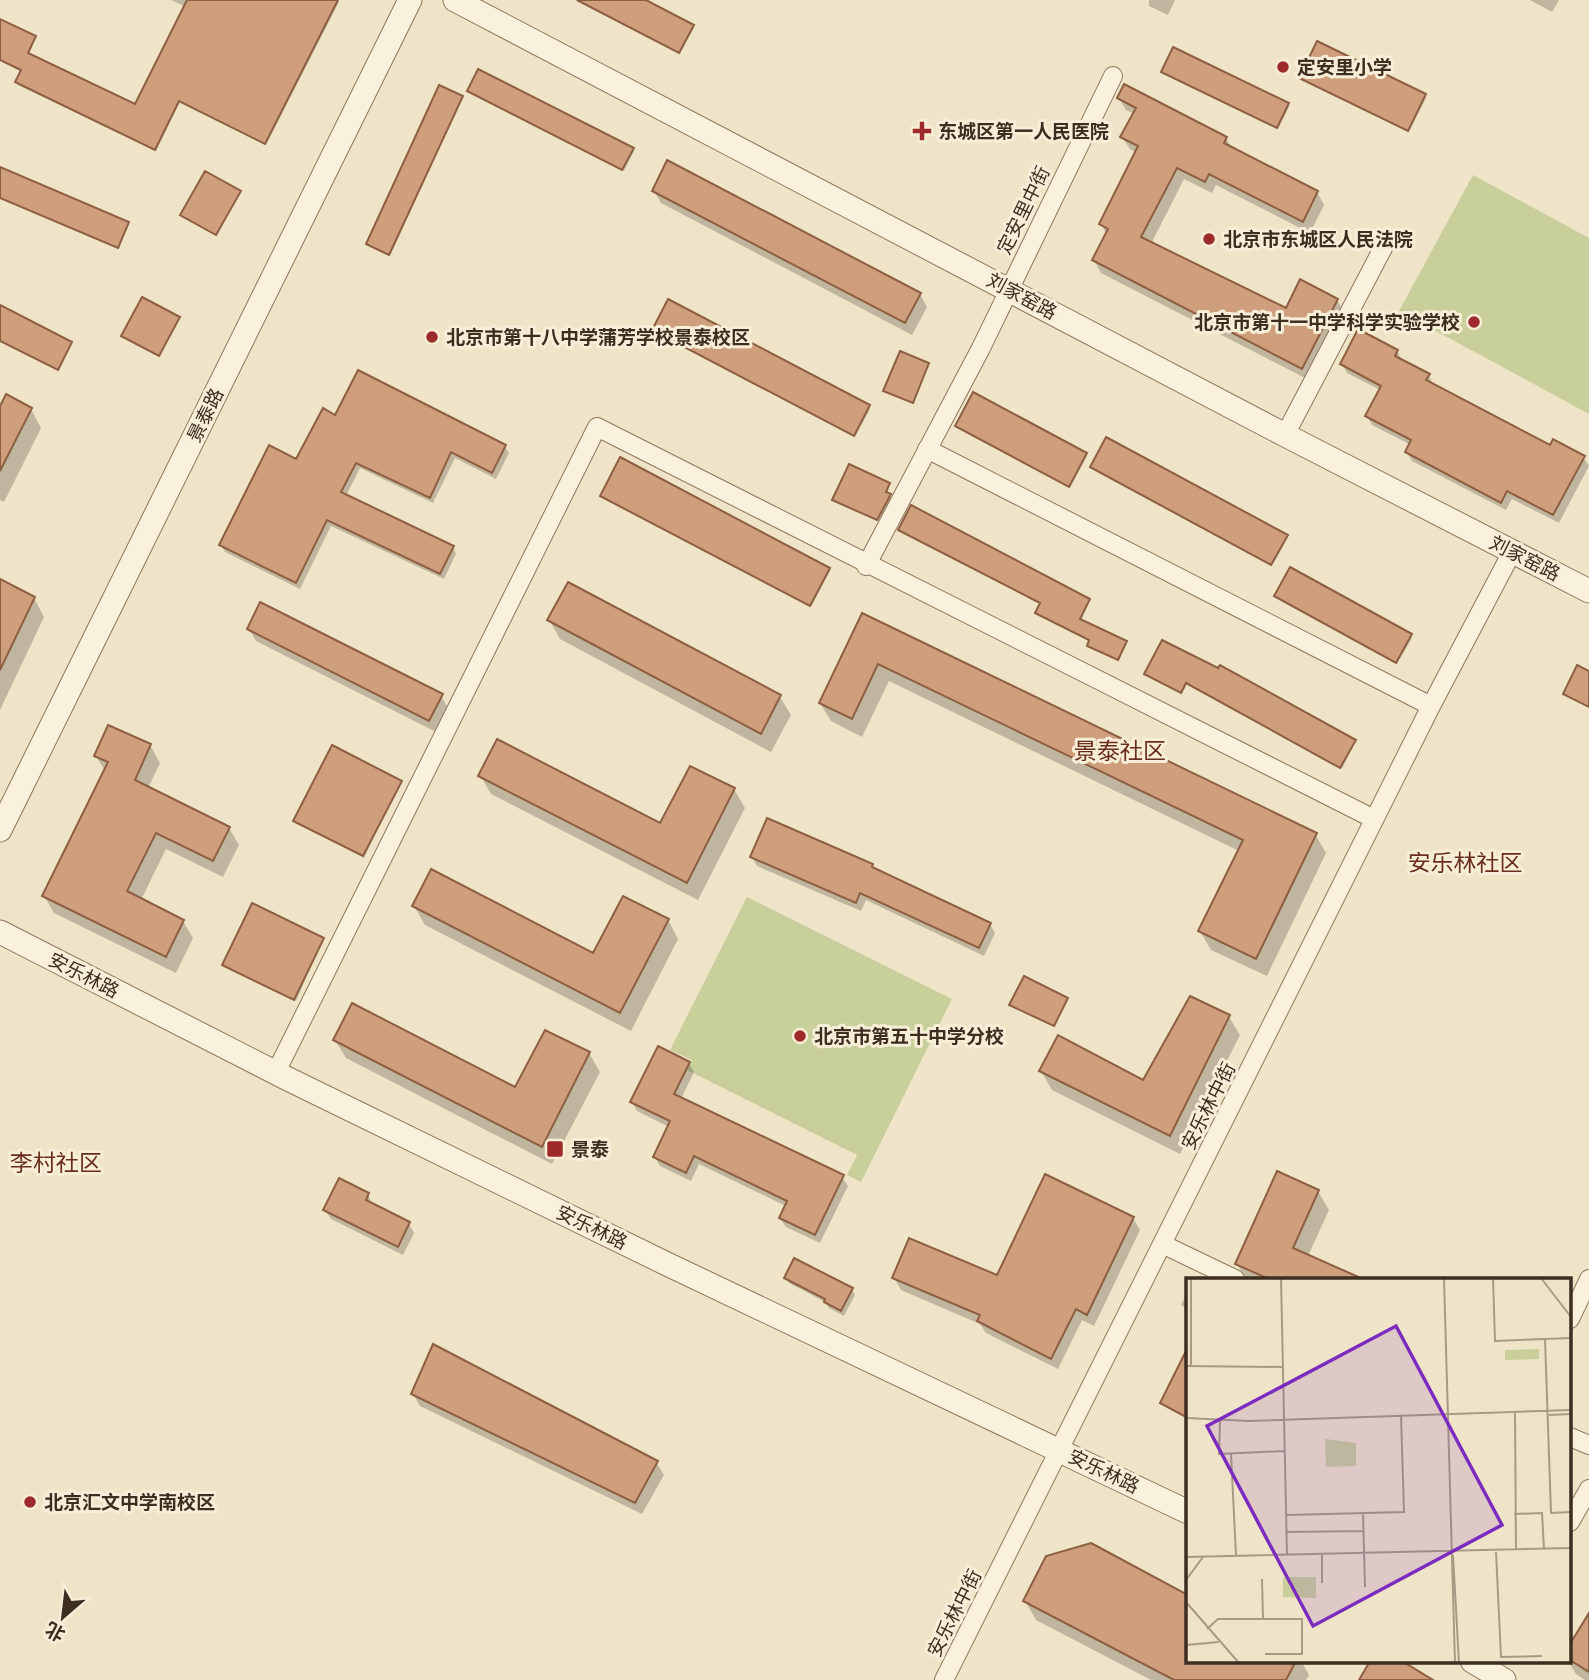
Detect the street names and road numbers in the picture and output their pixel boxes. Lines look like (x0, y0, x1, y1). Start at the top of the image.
street label: 定安里中街 (992, 162, 1055, 258)
street label: 刘家窑路 (983, 268, 1061, 324)
street label: 景泰路 (183, 385, 228, 446)
street label: 刘家窑路 (1486, 531, 1564, 586)
street label: 安乐林路 (45, 948, 123, 1003)
street label: 安乐林中街 (1177, 1059, 1240, 1154)
street label: 安乐林路 (553, 1200, 631, 1254)
street label: 安乐林路 (1065, 1444, 1143, 1498)
street label: 安乐林中街 (923, 1566, 986, 1661)

